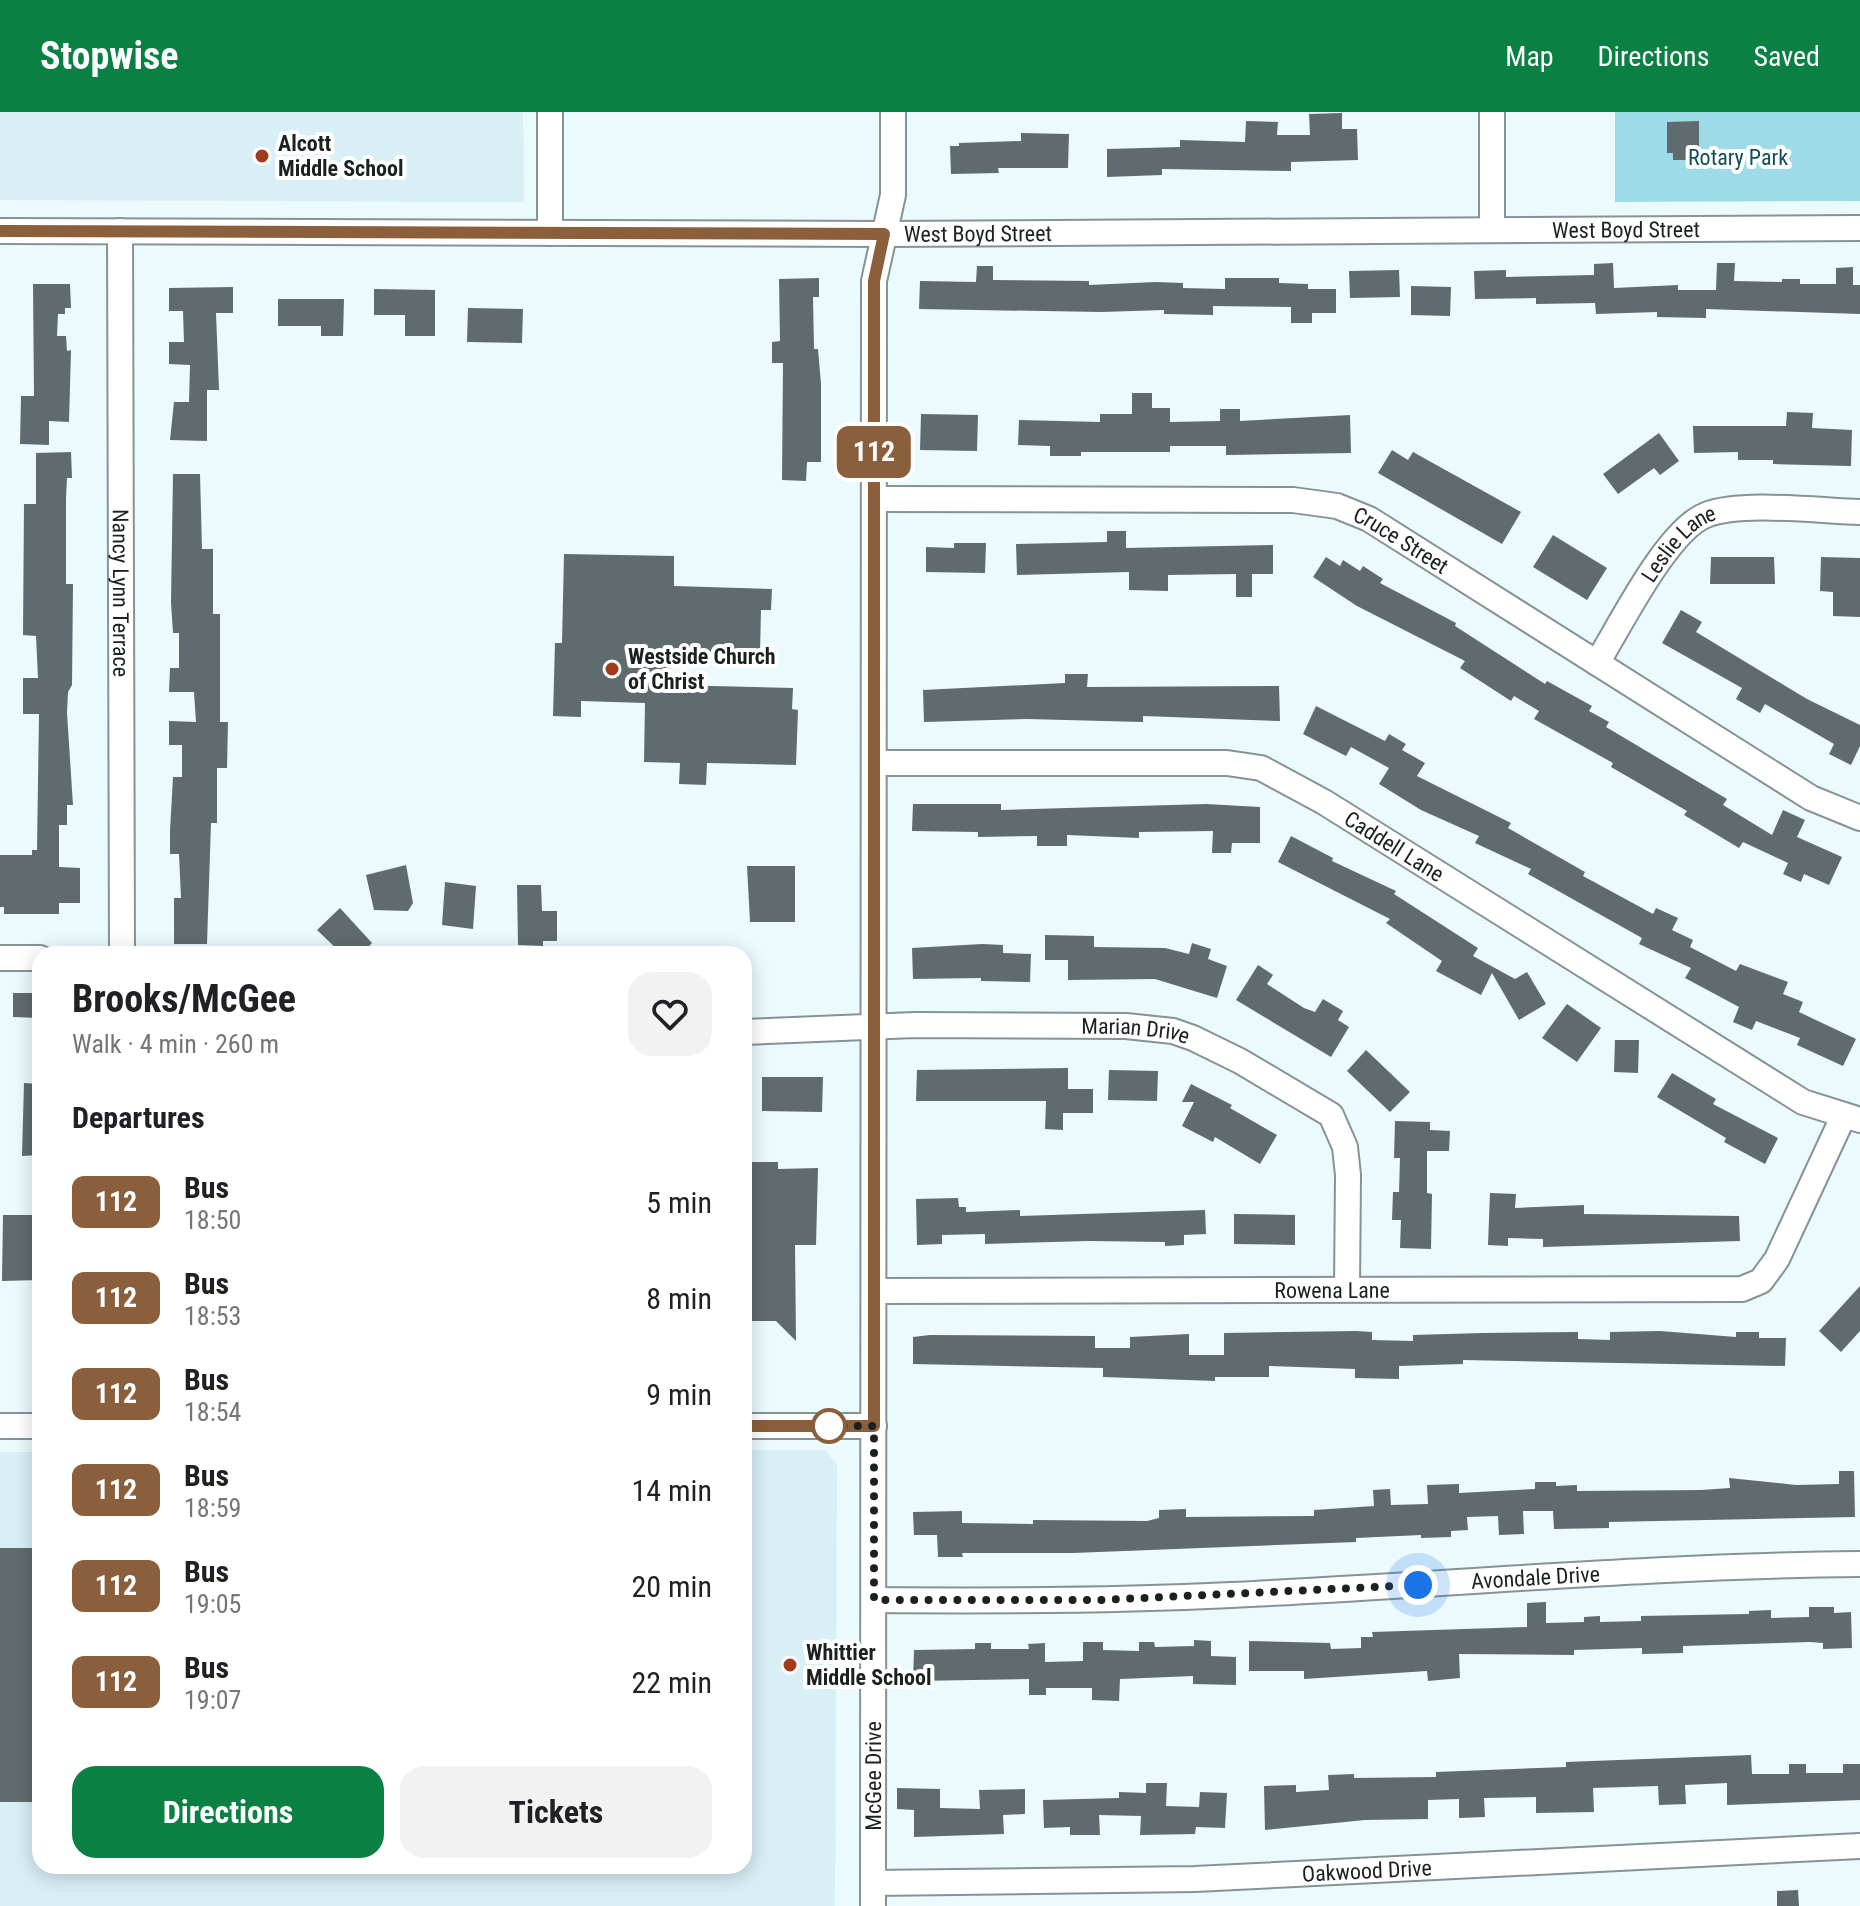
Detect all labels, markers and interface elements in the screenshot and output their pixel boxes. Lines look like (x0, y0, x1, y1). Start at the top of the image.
text: Stopwise (40, 34, 178, 78)
text: Map (1505, 40, 1554, 73)
text: Directions (1598, 40, 1709, 73)
text: Saved (1753, 40, 1820, 73)
place label: Alcott Middle School (278, 131, 403, 181)
park label: Rotary Park (1688, 145, 1788, 170)
marker: Alcott Middle School (253, 147, 271, 165)
street label: West Boyd Street (1552, 217, 1700, 243)
street label: West Boyd Street (904, 221, 1052, 247)
line badge: 112 (828, 426, 920, 478)
text: 112 (853, 435, 895, 468)
street label: Leslie Lane (1636, 501, 1719, 587)
street label: Cruce Street (1350, 502, 1453, 579)
street label: Nancy Lynn Terrace (108, 509, 133, 677)
place label: Westside Church of Christ (628, 644, 776, 694)
marker: Westside Church of Christ (603, 660, 621, 678)
street label: Caddell Lane (1340, 806, 1448, 887)
button: heart (628, 972, 712, 1056)
text: Brooks/McGee (72, 977, 296, 1021)
street label: Marian Drive (1081, 1014, 1193, 1049)
text: Walk · 4 min · 260 m (72, 1029, 279, 1059)
text: Departures (72, 1100, 205, 1135)
text: Bus (184, 1170, 229, 1205)
text: 112 (95, 1185, 137, 1218)
text: 5 min (646, 1185, 712, 1220)
text: 18:50 (184, 1205, 241, 1235)
text: Bus (184, 1266, 229, 1301)
street label: Rowena Lane (1274, 1278, 1390, 1303)
text: 112 (95, 1281, 137, 1314)
text: 8 min (646, 1281, 712, 1316)
text: 18:53 (184, 1301, 241, 1331)
text: Bus (184, 1362, 229, 1397)
text: 112 (95, 1377, 137, 1410)
text: 9 min (646, 1377, 712, 1412)
text: 18:54 (184, 1397, 241, 1427)
unlabelled marker (812, 1409, 846, 1443)
text: Bus (184, 1458, 229, 1493)
text: 112 (95, 1473, 137, 1506)
text: 14 min (631, 1473, 712, 1508)
text: 18:59 (184, 1493, 241, 1523)
text: Bus (184, 1554, 229, 1589)
street label: Avondale Drive (1470, 1561, 1600, 1594)
your location (1398, 1565, 1438, 1605)
text: 112 (95, 1569, 137, 1602)
text: 20 min (631, 1569, 712, 1604)
text: 19:05 (184, 1589, 241, 1619)
place label: Whittier Middle School (806, 1640, 931, 1690)
text: Bus (184, 1650, 229, 1685)
marker: Whittier Middle School (781, 1656, 799, 1674)
text: 112 (95, 1665, 137, 1698)
text: 22 min (631, 1665, 712, 1700)
text: 19:07 (184, 1685, 241, 1715)
street label: McGee Drive (861, 1721, 886, 1831)
button: Directions (72, 1766, 384, 1858)
button: Tickets (400, 1766, 712, 1858)
street label: Oakwood Drive (1301, 1855, 1432, 1887)

